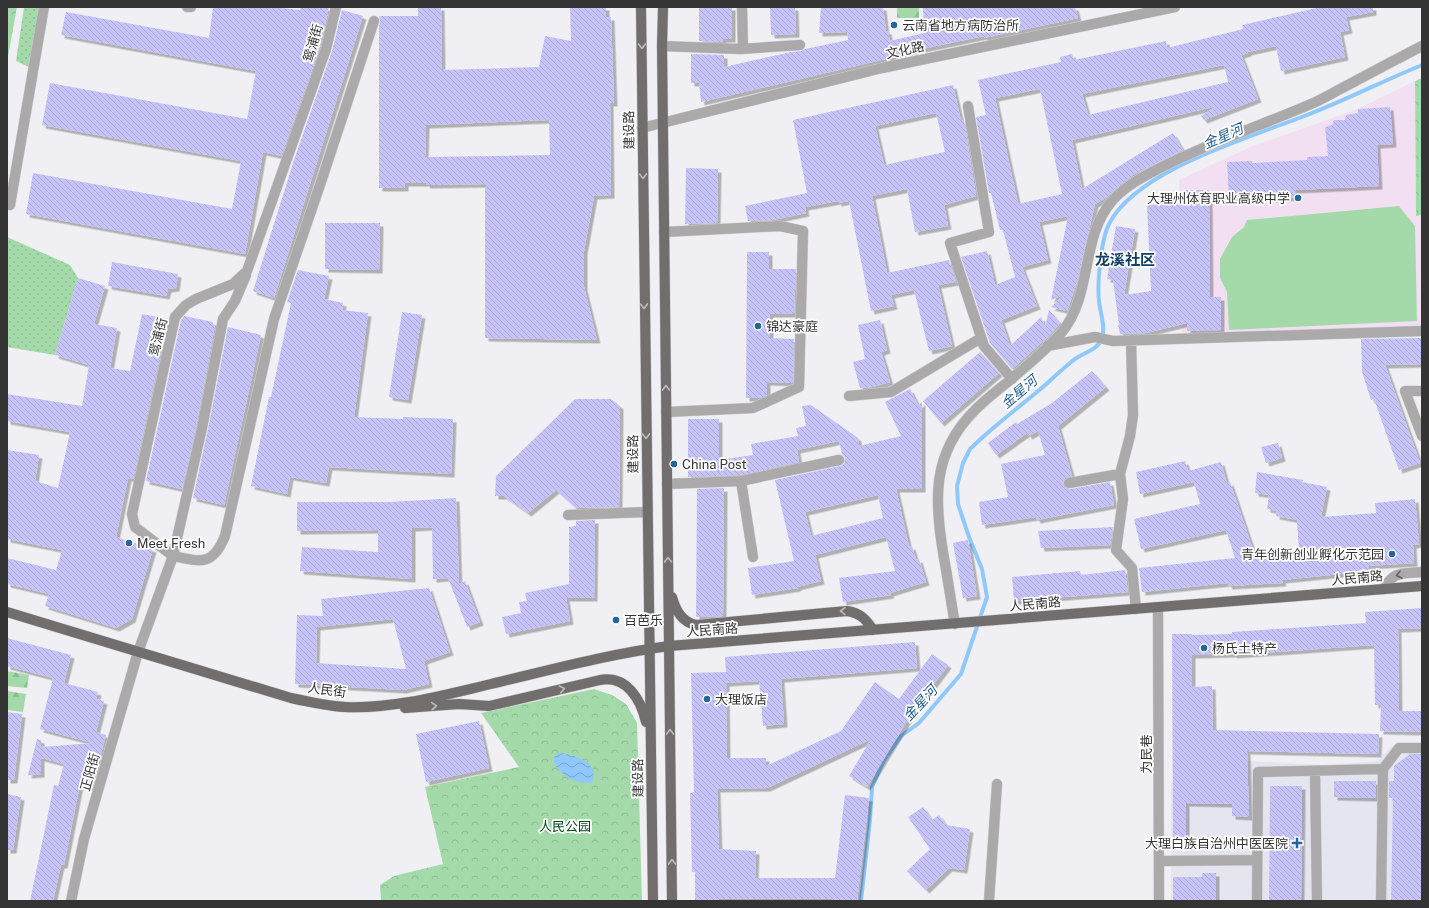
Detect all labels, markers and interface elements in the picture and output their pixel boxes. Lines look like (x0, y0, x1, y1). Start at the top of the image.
place label: 云南省地方病防治所 (902, 18, 1019, 33)
marker: 云南省地方病防治所 (889, 20, 899, 30)
street label: 鸳浦街 (300, 22, 326, 64)
street label: 文化路 (884, 39, 926, 61)
one-way arrow (637, 43, 646, 49)
street label: 建设路 (621, 110, 637, 150)
water label: 金星河 (1201, 119, 1248, 152)
one-way arrow (638, 173, 647, 179)
place label: 大理州体育职业高级中学 (1147, 191, 1290, 206)
marker: 大理州体育职业高级中学 (1293, 193, 1303, 203)
district label: 龙溪社区 (1095, 251, 1155, 268)
one-way arrow (640, 303, 648, 309)
street label: 鸳浦街 (146, 316, 170, 358)
place label: 锦达豪庭 (766, 319, 818, 334)
marker: 锦达豪庭 (753, 321, 763, 331)
water label: 金星河 (998, 370, 1043, 412)
one-way arrow (662, 385, 670, 391)
one-way arrow (642, 433, 650, 439)
street label: 建设路 (625, 434, 641, 474)
place label: China Post (682, 457, 747, 472)
marker: China Post (669, 459, 679, 469)
place label: Meet Fresh (137, 536, 205, 551)
marker: Meet Fresh (124, 538, 134, 548)
place label: 青年创新创业孵化示范园 (1241, 547, 1384, 562)
marker: 青年创新创业孵化示范园 (1387, 549, 1397, 559)
one-way arrow (664, 557, 672, 563)
street label: 人民南路 (1330, 568, 1384, 588)
one-way arrow (1396, 571, 1403, 579)
street label: 人民南路 (1008, 594, 1062, 614)
one-way arrow (840, 607, 846, 615)
place label: 百芭乐 (624, 613, 663, 628)
marker: 百芭乐 (611, 615, 621, 625)
street label: 人民南路 (686, 621, 738, 639)
place label: 杨氏土特产 (1212, 641, 1277, 656)
marker: 杨氏土特产 (1199, 643, 1209, 653)
street label: 人民街 (307, 680, 347, 700)
water label: 金星河 (900, 680, 942, 724)
one-way arrow (559, 685, 565, 693)
place label: 大理饭店 (715, 692, 767, 707)
marker: 大理饭店 (702, 694, 712, 704)
one-way arrow (431, 702, 437, 711)
one-way arrow (666, 729, 674, 735)
street label: 为民巷 (1139, 734, 1154, 774)
street label: 正阳街 (77, 751, 103, 793)
street label: 建设路 (630, 758, 646, 798)
park label: 人民公园 (539, 819, 591, 834)
place label: 大理白族自治州中医医院 (1145, 836, 1288, 851)
marker: 大理白族自治州中医医院 (1291, 837, 1303, 849)
one-way arrow (668, 859, 676, 865)

